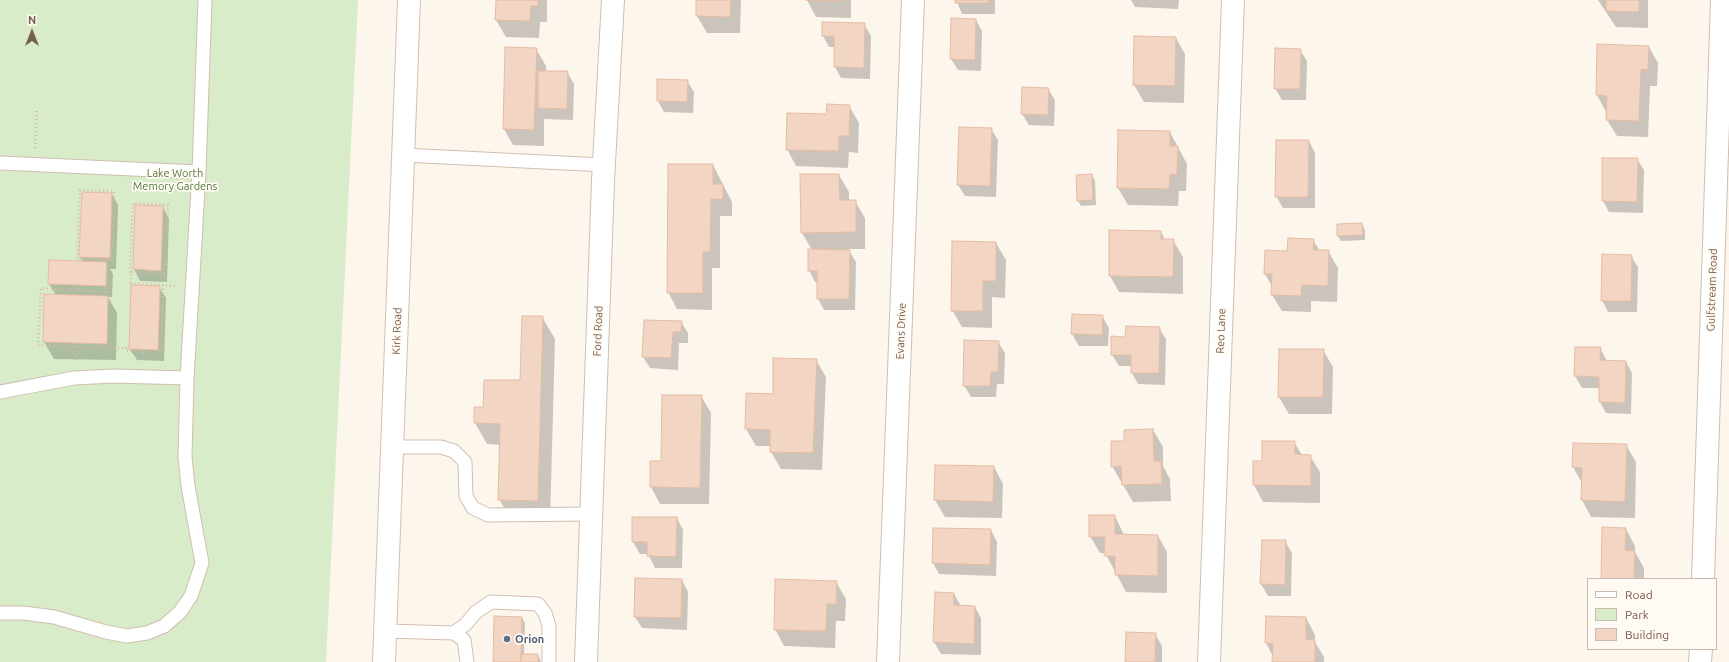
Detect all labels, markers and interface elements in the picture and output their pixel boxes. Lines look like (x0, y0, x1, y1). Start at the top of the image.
north arrow (12, 12, 52, 52)
text: N (28, 14, 36, 26)
park label: Lake Worth Memory Gardens (133, 166, 217, 192)
street label: Gulfstream Road (1704, 248, 1720, 332)
street label: Evans Drive (893, 302, 909, 360)
street label: Ford Road (591, 305, 605, 357)
street label: Kirk Road (390, 307, 404, 355)
street label: Reo Lane (1214, 308, 1228, 354)
legend (1587, 578, 1717, 650)
text: Road (1625, 588, 1653, 601)
text: Park (1625, 608, 1649, 621)
text: Building (1625, 628, 1669, 641)
place label: Orion (515, 632, 544, 646)
marker: Orion (502, 634, 512, 644)

